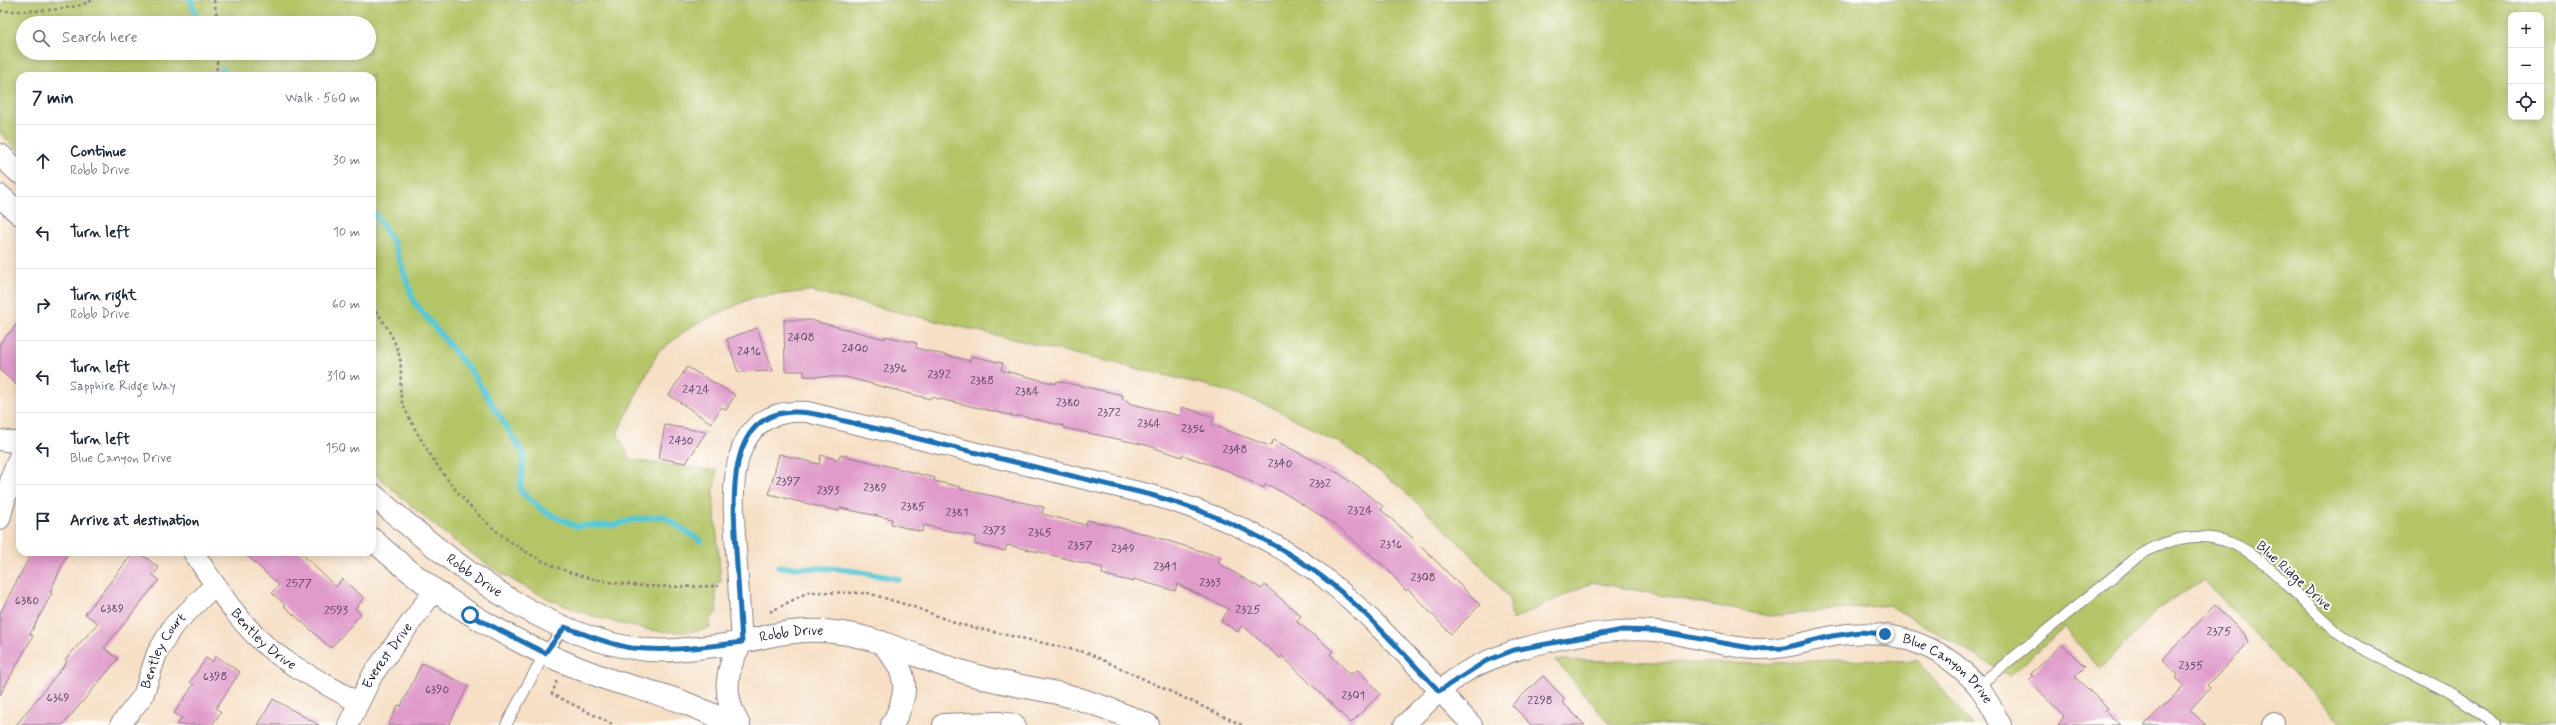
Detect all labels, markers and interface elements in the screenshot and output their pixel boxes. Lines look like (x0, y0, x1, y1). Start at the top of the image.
map controls (2508, 12, 2544, 120)
button: + (2508, 12, 2544, 48)
search box (16, 16, 376, 60)
icon: search (30, 27, 52, 49)
text: Search here (62, 28, 138, 48)
button: − (2508, 48, 2544, 84)
button: locate (2508, 84, 2544, 120)
text: 7 min (32, 87, 74, 109)
text: Walk · 560 m (285, 90, 360, 107)
text: Continue (70, 142, 126, 162)
icon: ahead (32, 150, 54, 172)
text: 30 m (333, 152, 360, 169)
text: Robb Drive (70, 162, 130, 179)
icon: left (32, 222, 54, 244)
text: Turn left (70, 223, 130, 243)
text: 10 m (333, 224, 360, 241)
text: Turn right (70, 286, 137, 306)
icon: right (32, 294, 54, 316)
text: 60 m (332, 296, 360, 313)
text: Robb Drive (70, 306, 130, 323)
house number: 2408 (787, 330, 815, 346)
house number: 2400 (841, 341, 869, 357)
house number: 2416 (737, 344, 761, 360)
text: Turn left (70, 358, 130, 378)
house number: 2396 (883, 361, 907, 377)
icon: left (32, 366, 54, 388)
house number: 2392 (927, 367, 951, 383)
text: 310 m (327, 368, 360, 385)
house number: 2388 (970, 373, 994, 389)
text: Sapphire Ridge Way (70, 378, 176, 395)
house number: 2424 (682, 382, 710, 398)
house number: 2384 (1015, 384, 1039, 400)
house number: 2380 (1056, 395, 1080, 411)
house number: 2372 (1097, 405, 1121, 421)
house number: 2364 (1137, 416, 1161, 432)
house number: 2356 (1181, 421, 1205, 437)
text: Turn left (70, 430, 130, 450)
house number: 2430 (669, 433, 694, 449)
icon: left (32, 438, 54, 460)
text: 150 m (326, 440, 360, 457)
house number: 2348 (1223, 442, 1247, 458)
text: Blue Canyon Drive (70, 450, 172, 467)
house number: 2340 (1268, 456, 1293, 472)
house number: 2397 (776, 474, 800, 490)
house number: 2332 (1309, 476, 1331, 492)
house number: 2389 (863, 480, 887, 496)
house number: 2393 (817, 483, 840, 499)
house number: 2385 (901, 499, 925, 515)
house number: 2324 (1347, 503, 1373, 519)
house number: 2381 (946, 505, 968, 521)
icon: arrive (32, 510, 54, 532)
text: Arrive at destination (70, 511, 199, 531)
house number: 2373 (982, 523, 1006, 539)
house number: 2365 (1028, 525, 1052, 541)
house number: 2316 (1380, 537, 1402, 553)
street label: Blue Ridge Drive (2252, 537, 2336, 616)
house number: 2357 (1068, 538, 1092, 554)
house number: 2349 (1111, 541, 1135, 557)
street label: Robb Drive (443, 550, 506, 601)
house number: 2341 (1153, 559, 1177, 575)
house number: 2308 (1411, 570, 1435, 586)
house number: 2333 (1199, 575, 1221, 591)
house number: 2577 (286, 576, 312, 592)
house number: 6380 (15, 593, 39, 609)
house number: 6389 (100, 601, 124, 617)
house number: 2325 (1235, 602, 1261, 618)
house number: 2593 (324, 603, 349, 619)
street label: Bentley Drive (227, 605, 300, 674)
route start (461, 606, 479, 624)
street label: Bentley Court (137, 609, 190, 691)
street label: Everest Drive (358, 619, 417, 692)
street label: Robb Drive (758, 622, 824, 647)
house number: 2375 (2207, 624, 2231, 640)
route end (1876, 625, 1894, 643)
street label: Blue Canyon Drive (1900, 630, 1997, 707)
house number: 2355 (2179, 658, 2203, 674)
house number: 6398 (203, 669, 227, 685)
house number: 6390 (425, 682, 449, 698)
house number: 2301 (1341, 688, 1365, 704)
house number: 6369 (47, 690, 69, 706)
house number: 2298 (1527, 693, 1553, 709)

